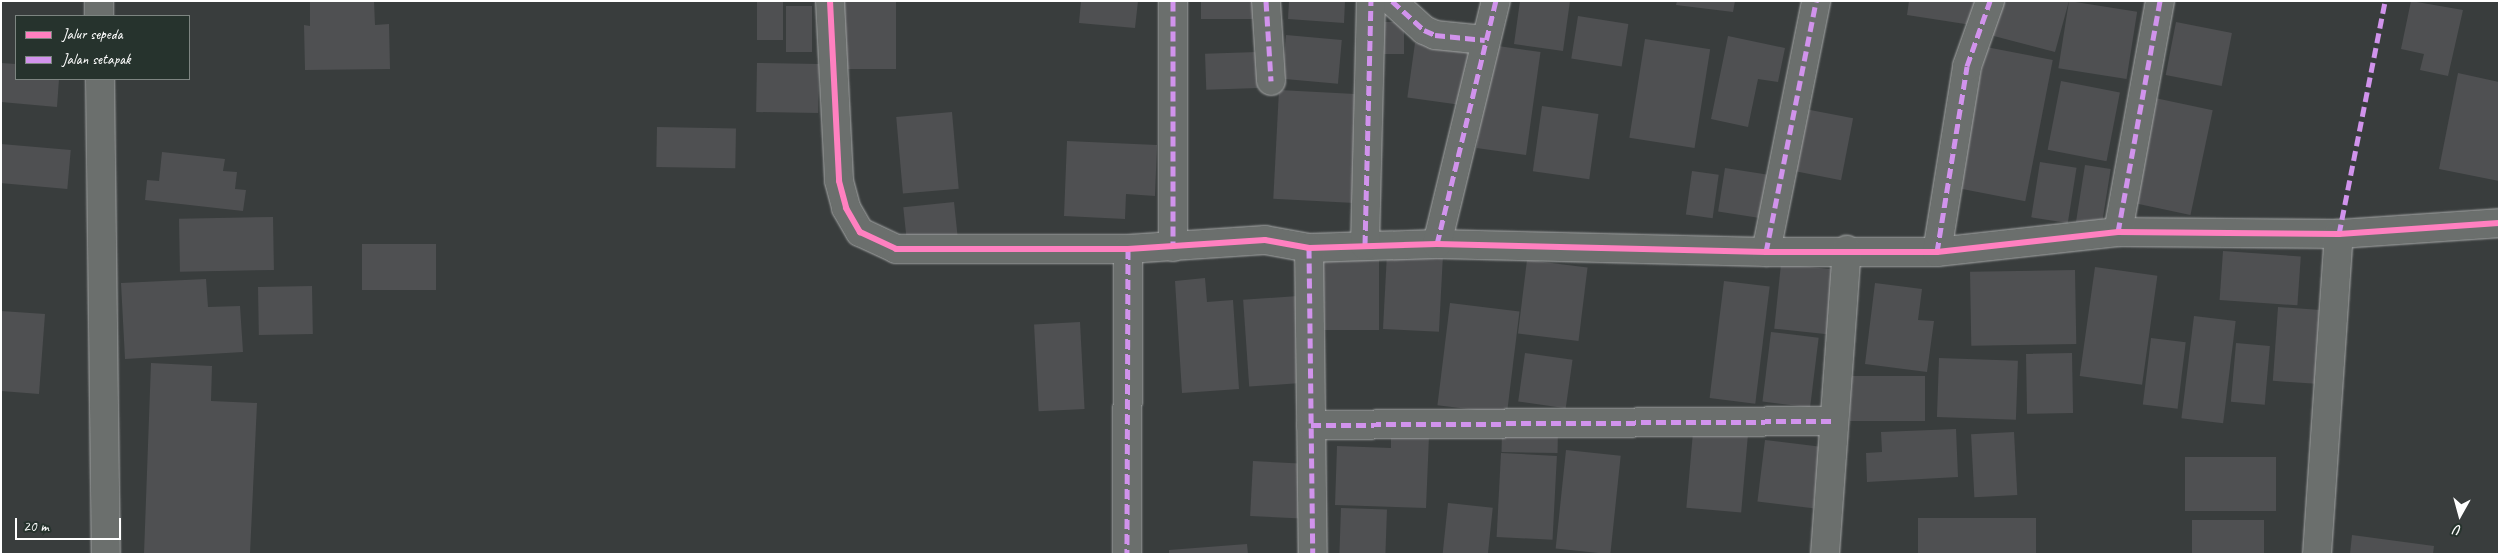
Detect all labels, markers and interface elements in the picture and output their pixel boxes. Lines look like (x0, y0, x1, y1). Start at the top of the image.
legend (15, 15, 190, 80)
text: Jalur sepeda (62, 25, 123, 44)
text: Jalan setapak (62, 50, 131, 69)
north arrow (2435, 490, 2485, 540)
scale bar (18, 508, 124, 540)
text: 20 m (23, 517, 49, 536)
text: U (2454, 522, 2462, 539)

